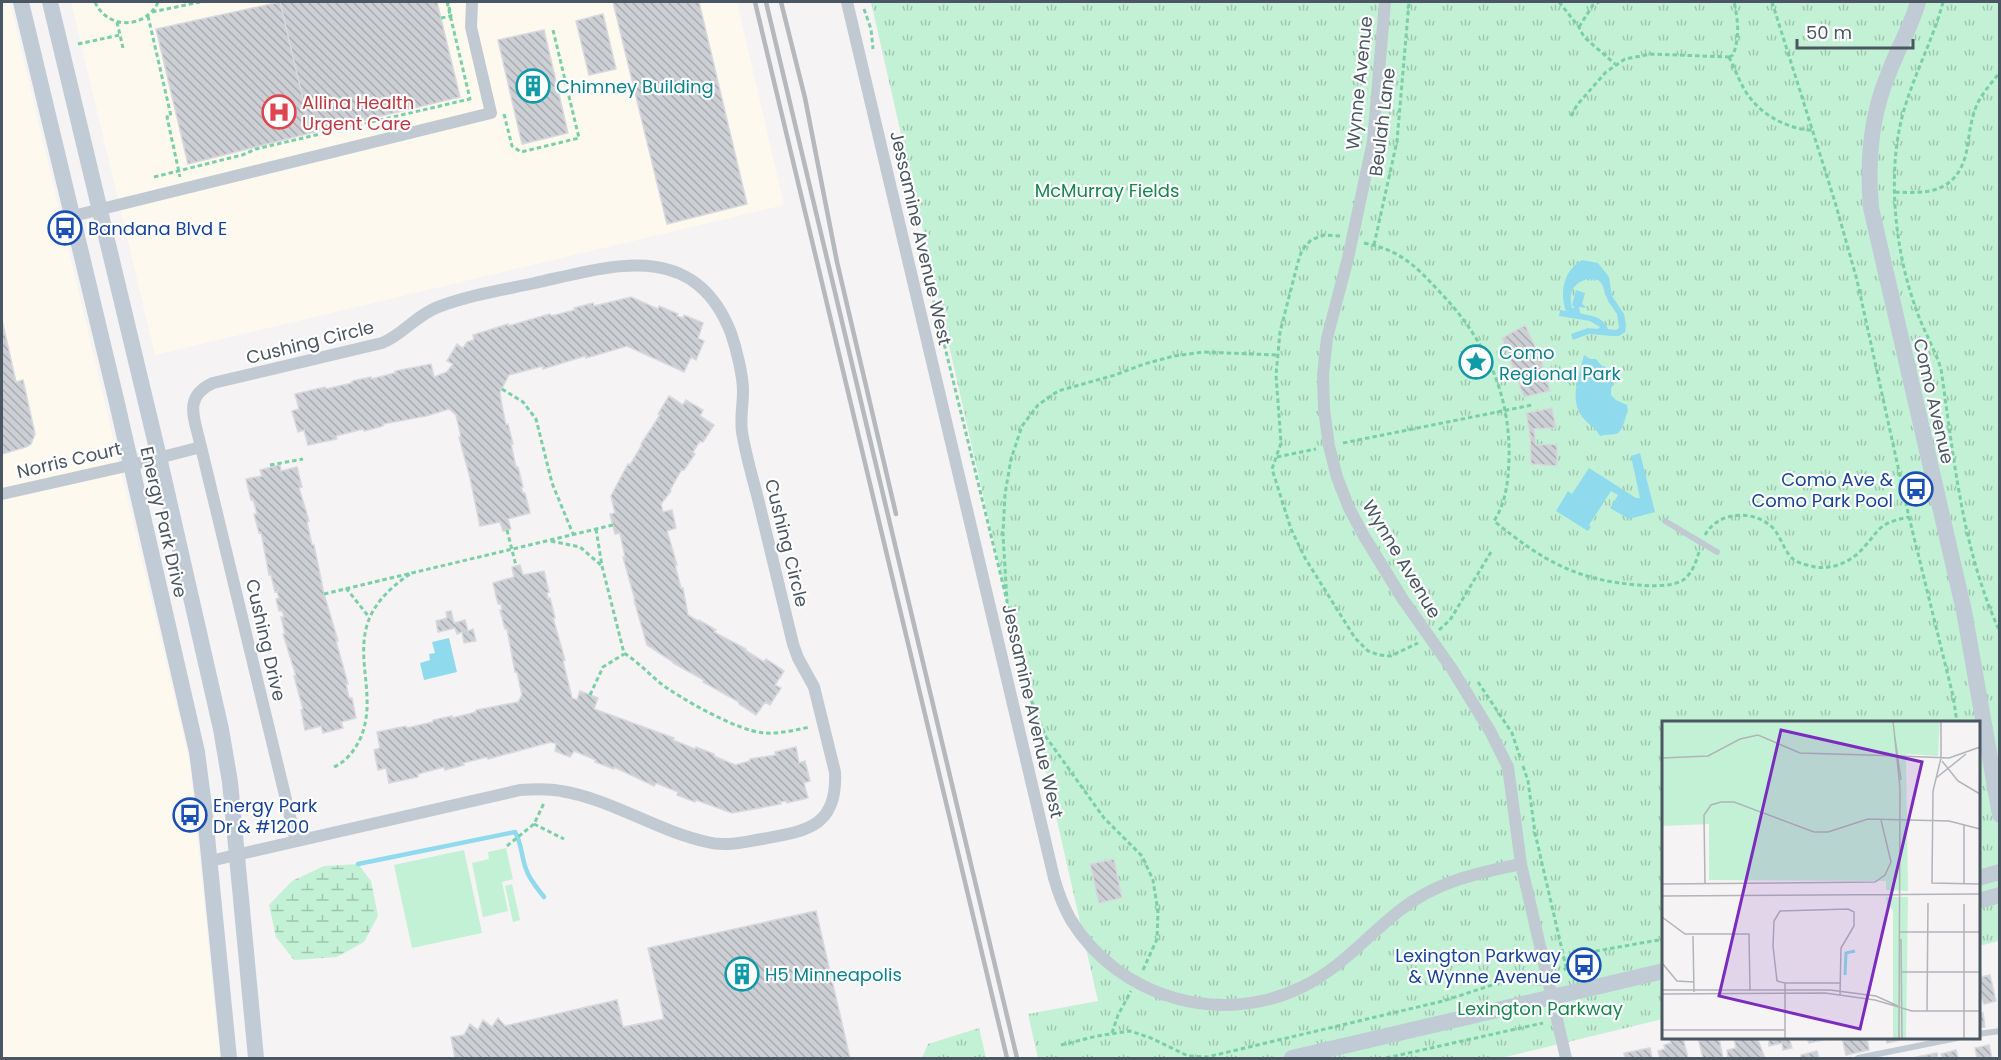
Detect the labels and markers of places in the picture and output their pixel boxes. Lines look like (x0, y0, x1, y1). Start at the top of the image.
building icon: Chimney Building (515, 68, 551, 104)
place label: Chimney Building (556, 74, 714, 99)
place label: Allina Health Urgent Care (302, 90, 414, 136)
hospital icon: Allina Health Urgent Care (261, 94, 297, 130)
bus stop icon: Bandana Blvd E (47, 210, 83, 246)
place label: Bandana Blvd E (88, 216, 227, 241)
place label: Como Regional Park (1499, 340, 1621, 386)
place icon: Como Regional Park (1458, 344, 1494, 380)
place label: Como Ave & Como Park Pool (1751, 467, 1894, 513)
bus stop icon: Como Ave & Como Park Pool (1898, 471, 1934, 507)
place label: Energy Park Dr & #1200 (213, 793, 318, 839)
bus stop icon: Energy Park Dr & #1200 (172, 797, 208, 833)
place label: Lexington Parkway & Wynne Avenue (1395, 943, 1561, 989)
bus stop icon: Lexington Parkway & Wynne Avenue (1566, 947, 1602, 983)
building icon: H5 Minneapolis (724, 956, 760, 992)
place label: H5 Minneapolis (765, 962, 902, 987)

